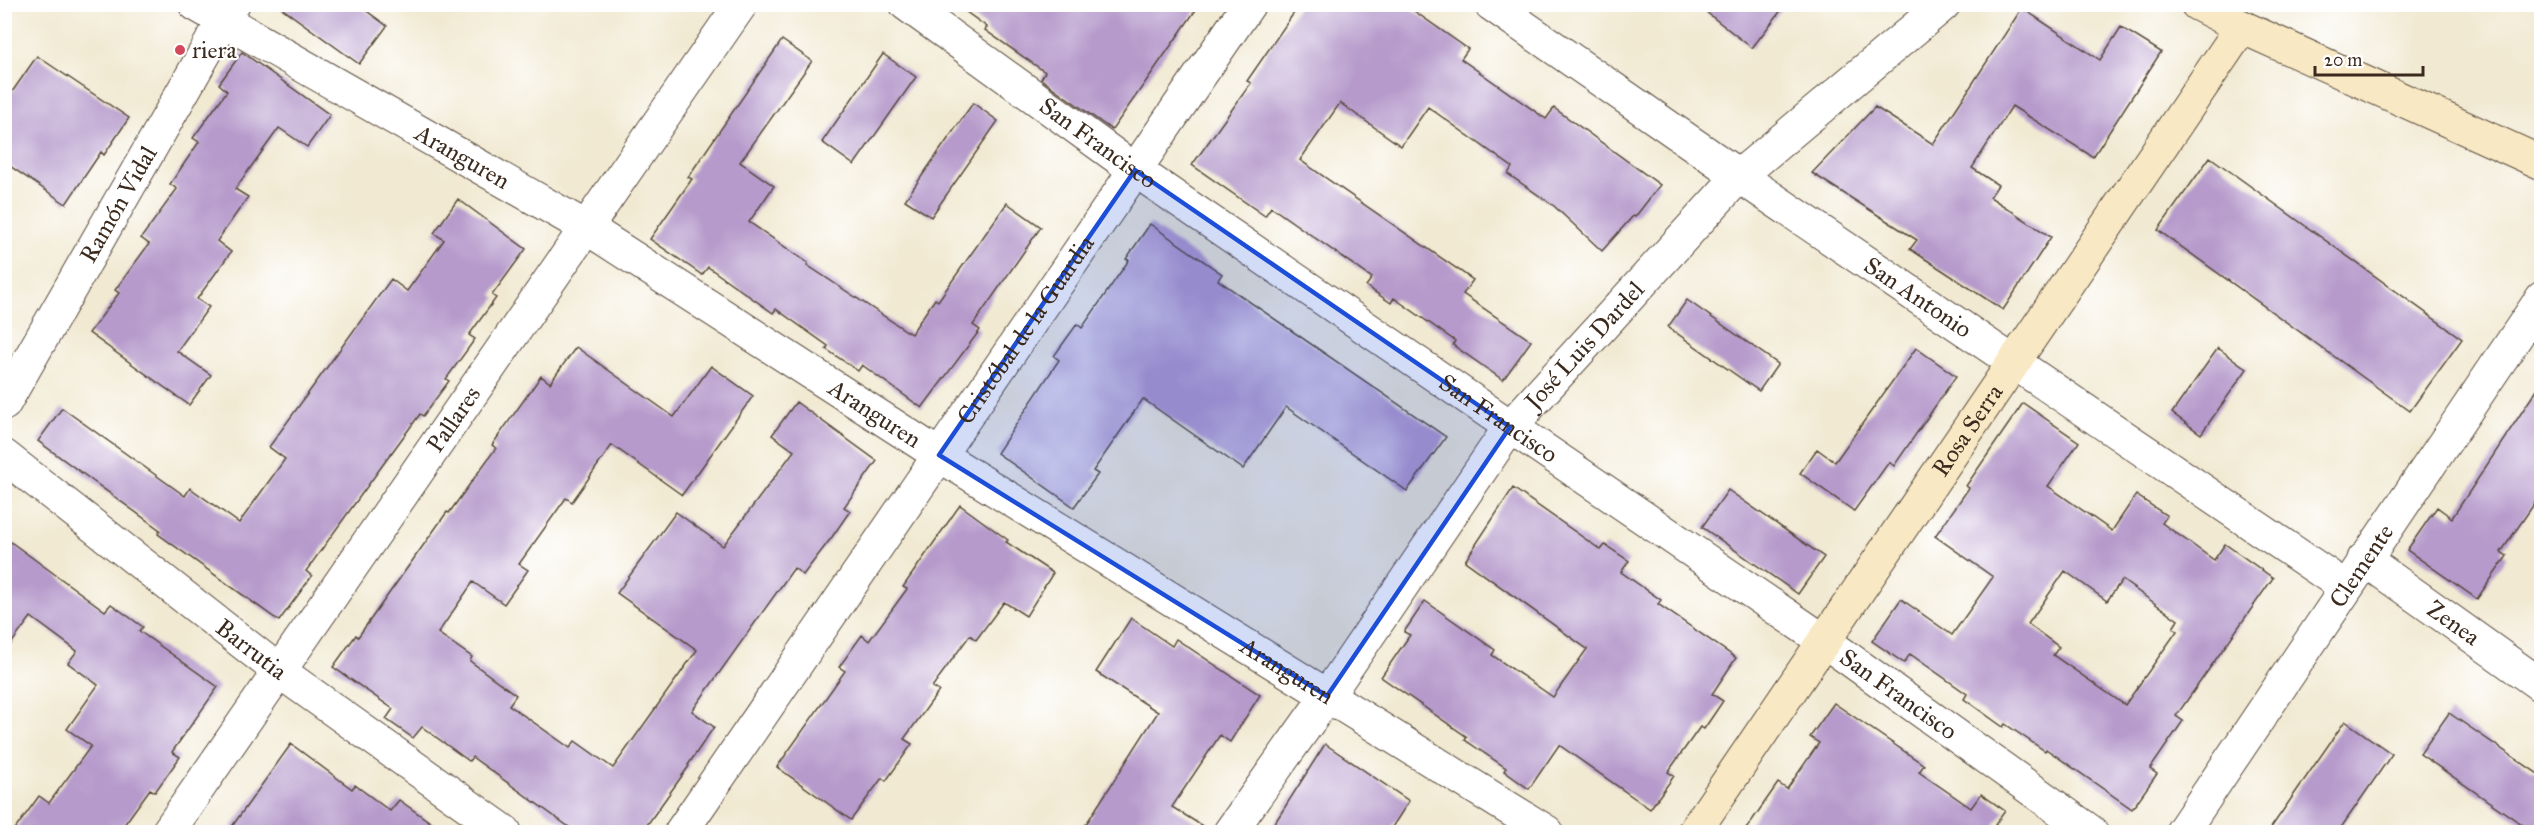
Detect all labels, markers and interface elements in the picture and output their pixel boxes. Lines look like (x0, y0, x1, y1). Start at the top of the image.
place label: riera (192, 35, 237, 65)
scale bar (2315, 39, 2423, 77)
marker: riera (173, 43, 187, 57)
text: 20 m (2324, 49, 2362, 71)
street label: San Francisco (1034, 91, 1162, 195)
street label: Aranguren (409, 117, 515, 196)
street label: Ramón Vidal (73, 140, 164, 268)
street label: Cristóbal de la Guardia (950, 229, 1101, 430)
street label: San Antonio (1858, 250, 1978, 344)
street label: José Luis Dardel (1517, 275, 1651, 418)
street label: San Francisco (1433, 367, 1563, 470)
street label: Aranguren (822, 372, 927, 455)
street label: Rosa Serra (1926, 378, 2010, 482)
street label: Pallares (420, 380, 487, 458)
street label: Clemente (2323, 518, 2400, 613)
street label: Zenea (2421, 594, 2487, 652)
street label: Barrutia (210, 612, 293, 687)
street label: Aranguren (1234, 630, 1339, 711)
street label: San Francisco (1834, 642, 1963, 746)

